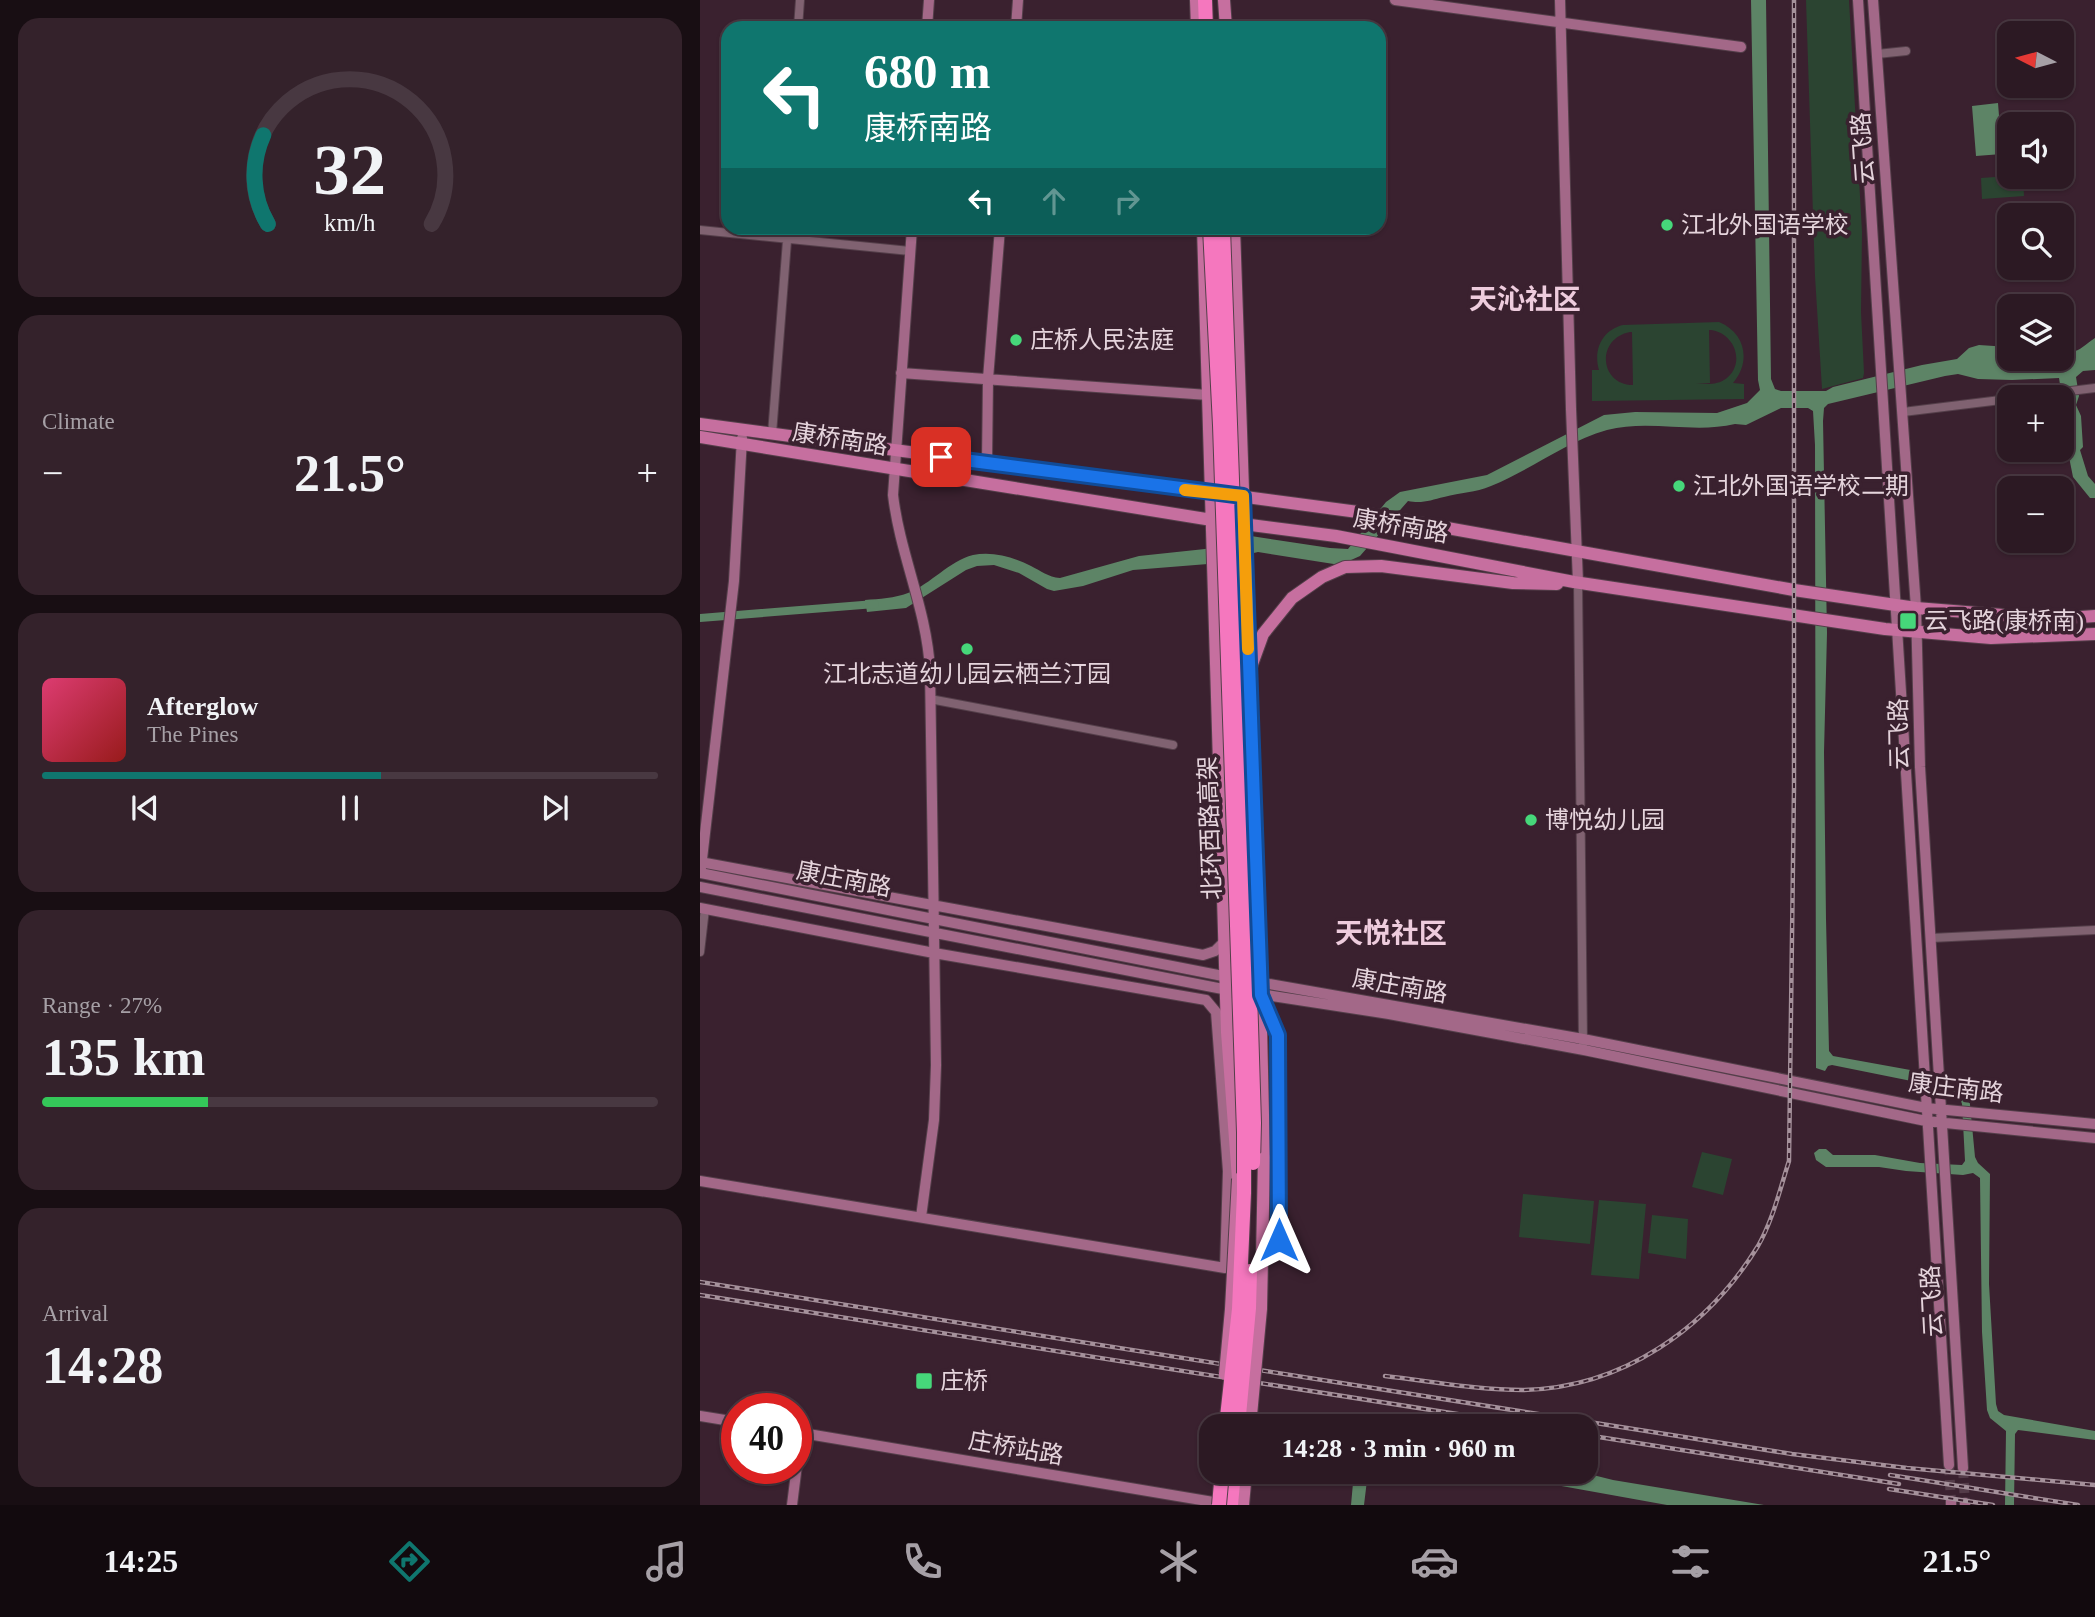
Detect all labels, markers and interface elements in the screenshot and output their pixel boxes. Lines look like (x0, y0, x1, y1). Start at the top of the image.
north arrow (1997, 21, 2074, 98)
map controls (1997, 21, 2074, 553)
text: 680 m (864, 44, 991, 99)
icon: left (749, 49, 840, 140)
text: 康桥南路 (864, 110, 992, 146)
street label: 云飞路 (1848, 111, 1878, 185)
button: sound (1997, 112, 2074, 189)
text: 32 (314, 129, 386, 210)
icon: left (962, 182, 1000, 220)
icon: ahead (1035, 182, 1073, 220)
icon: right (1108, 182, 1146, 220)
button: search (1997, 203, 2074, 280)
text: km/h (324, 209, 376, 236)
place label: 江北外国语学校 (1681, 212, 1849, 238)
marker: 江北外国语学校 (1659, 217, 1675, 233)
district label: 天沁社区 (1469, 284, 1581, 315)
button: layers (1997, 294, 2074, 371)
place label: 庄桥人民法庭 (1030, 327, 1174, 353)
marker: 庄桥人民法庭 (1008, 332, 1024, 348)
button: + (1997, 385, 2074, 462)
text: Climate (42, 409, 115, 434)
street label: 康桥南路 (791, 419, 889, 459)
pin (911, 427, 971, 487)
icon: arrive (922, 438, 960, 476)
text: 21.5° (294, 445, 406, 502)
text: − (42, 452, 63, 494)
text: + (637, 452, 658, 494)
place label: 江北外国语学校二期 (1693, 473, 1909, 499)
button: − (1997, 476, 2074, 553)
marker: 江北外国语学校二期 (1671, 478, 1687, 494)
street label: 康桥南路 (1351, 505, 1451, 547)
place label: 云飞路(康桥南) (1924, 608, 2084, 634)
marker: 云飞路(康桥南) (1898, 611, 1918, 631)
marker: 江北志道幼儿园云栖兰汀园 (959, 641, 975, 657)
place label: 江北志道幼儿园云栖兰汀园 (823, 661, 1111, 687)
text: Afterglow (147, 692, 258, 721)
street label: 云飞路 (1885, 698, 1913, 770)
text: The Pines (147, 722, 238, 747)
street label: 北环西路高架 (1194, 756, 1226, 900)
icon: previous (126, 789, 164, 827)
icon: pause (331, 789, 369, 827)
icon: next (536, 789, 574, 827)
place label: 博悦幼儿园 (1545, 807, 1665, 833)
marker: 博悦幼儿园 (1523, 812, 1539, 828)
street label: 康庄南路 (794, 857, 894, 901)
district label: 天悦社区 (1335, 918, 1447, 949)
street label: 康庄南路 (1350, 965, 1450, 1007)
text: Range · 27% (42, 993, 162, 1018)
text: 135 km (42, 1029, 205, 1086)
street label: 康庄南路 (1907, 1069, 2005, 1107)
position arrow (1242, 1203, 1316, 1277)
street label: 云飞路 (1917, 1264, 1947, 1338)
text: Arrival (42, 1301, 108, 1326)
text: 14:28 (42, 1337, 163, 1394)
place label: 庄桥 (940, 1368, 988, 1394)
marker: 庄桥 (914, 1371, 934, 1391)
speed limit sign: 40 (721, 1393, 812, 1484)
street label: 庄桥站路 (966, 1427, 1066, 1469)
text: 14:28 · 3 min · 960 m (1282, 1434, 1516, 1463)
icon: directions (385, 1537, 434, 1586)
icon: music (642, 1537, 691, 1586)
icon: phone (898, 1537, 947, 1586)
icon: climate (1154, 1537, 1203, 1586)
icon: car (1410, 1537, 1459, 1586)
icon: filters (1666, 1537, 1715, 1586)
text: 14:25 (104, 1543, 178, 1579)
text: 21.5° (1923, 1543, 1991, 1579)

